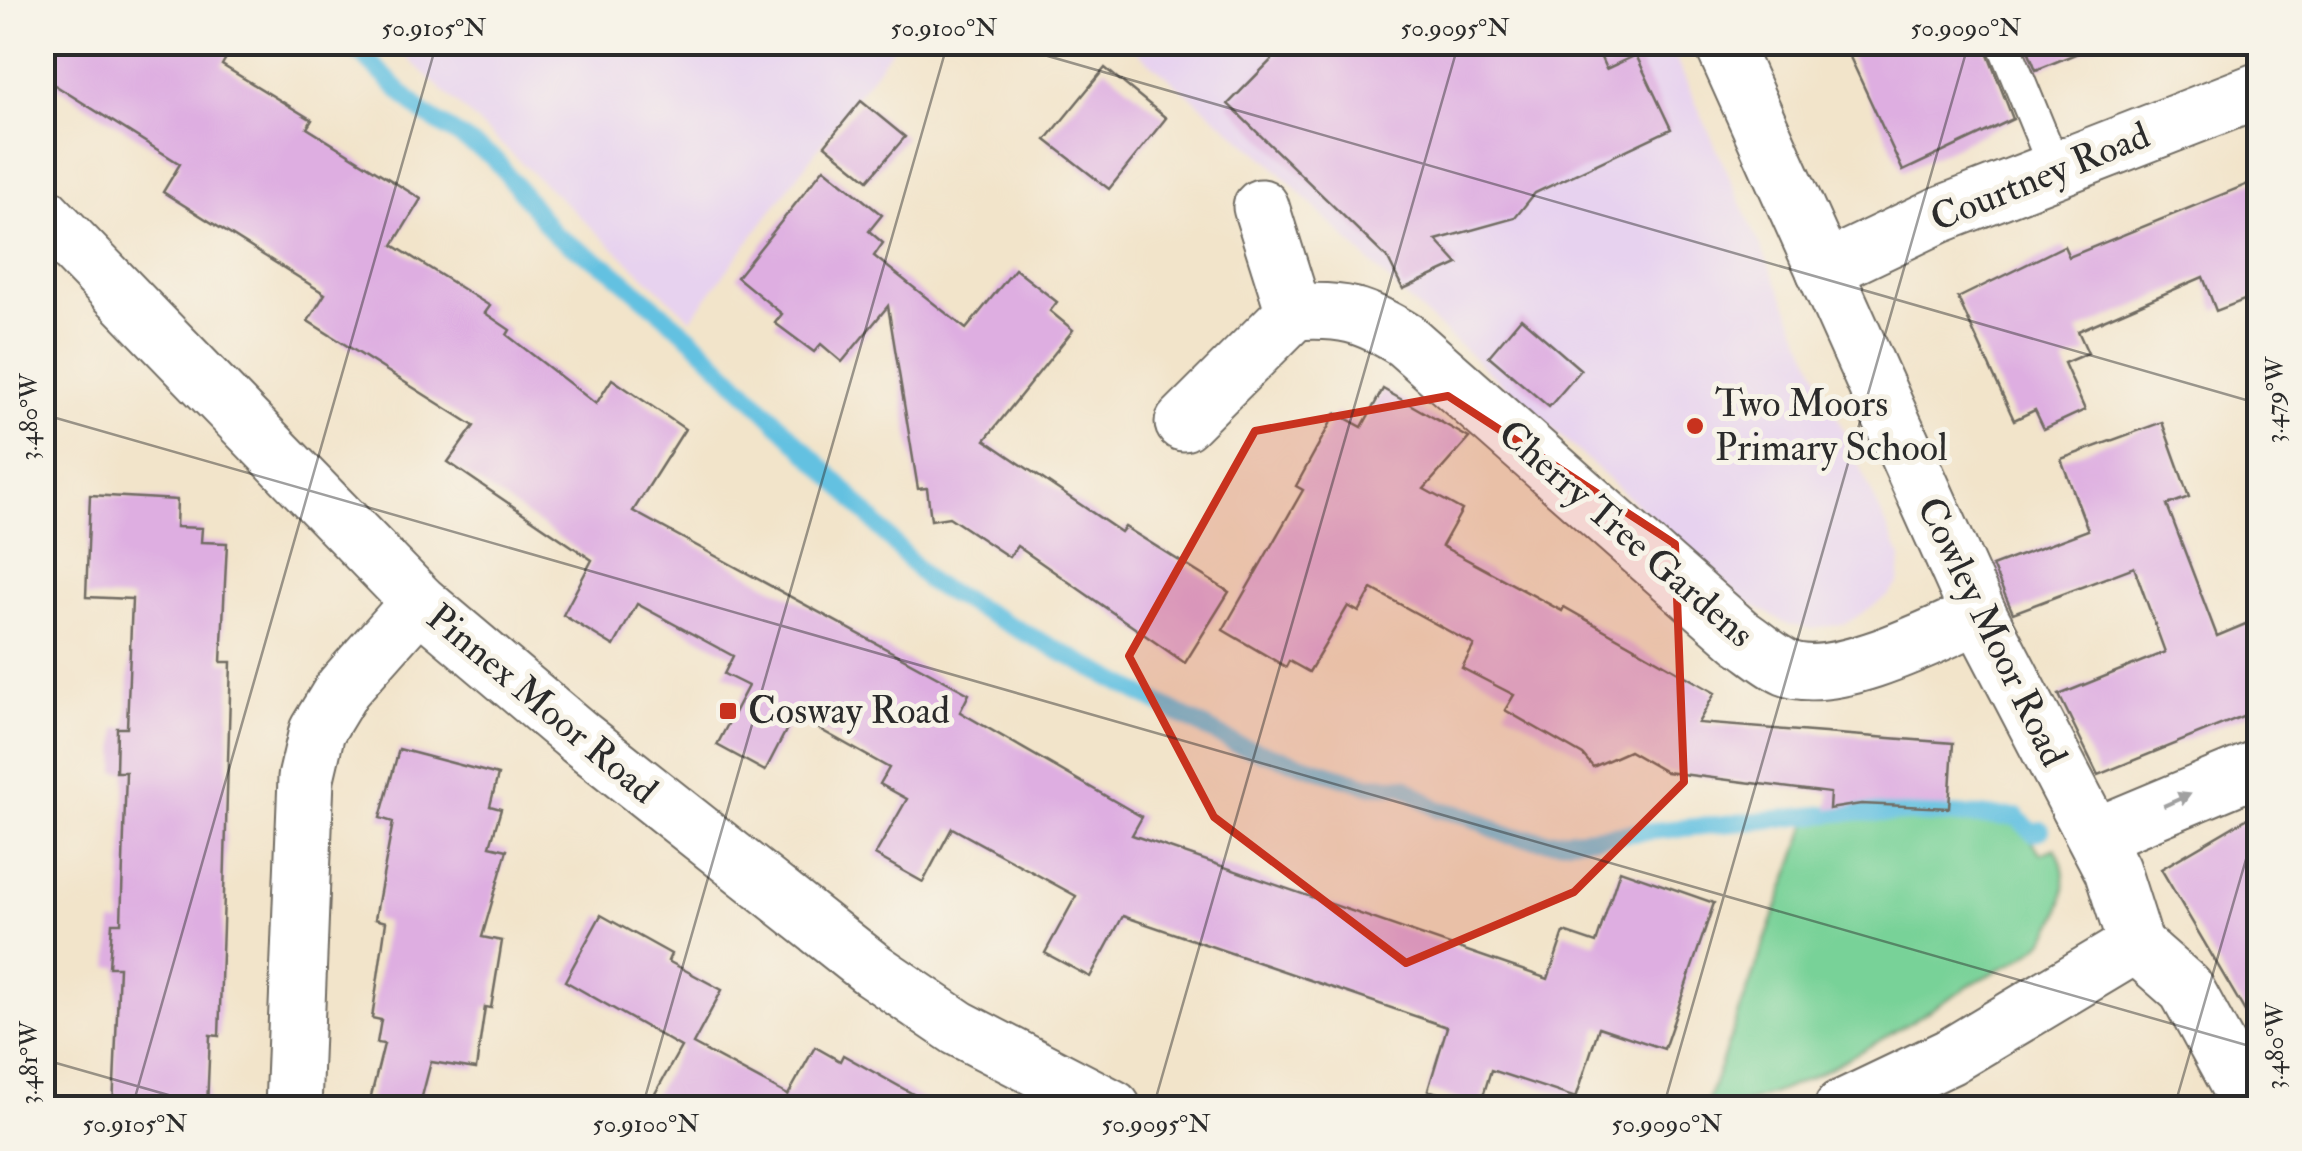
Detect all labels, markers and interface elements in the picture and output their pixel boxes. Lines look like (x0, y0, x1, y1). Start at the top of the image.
text: 50.9105°N (382, 13, 487, 44)
text: 50.9100°N (891, 13, 998, 44)
text: 50.9095°N (1400, 13, 1510, 44)
text: 50.9090°N (1911, 13, 2022, 44)
street label: Courtney Road (1923, 111, 2157, 243)
text: 3.479°W (2260, 355, 2291, 443)
text: 3.480°W (14, 372, 45, 461)
place label: Two Moors Primary School (1715, 380, 1948, 472)
street label: Cherry Tree Gardens (1488, 410, 1764, 658)
marker: Two Moors Primary School (1684, 415, 1706, 437)
street label: Cowley Moor Road (1906, 490, 2078, 775)
street label: Pinnex Moor Road (417, 594, 667, 815)
place label: Cosway Road (748, 687, 950, 735)
marker: Cosway Road (717, 700, 739, 722)
one-way arrow (2162, 792, 2192, 808)
text: 3.480°W (2260, 1001, 2291, 1090)
text: 3.481°W (14, 1020, 45, 1105)
text: 50.9105°N (83, 1109, 188, 1140)
text: 50.9100°N (593, 1109, 700, 1140)
text: 50.9095°N (1101, 1109, 1211, 1140)
text: 50.9090°N (1612, 1109, 1723, 1140)

